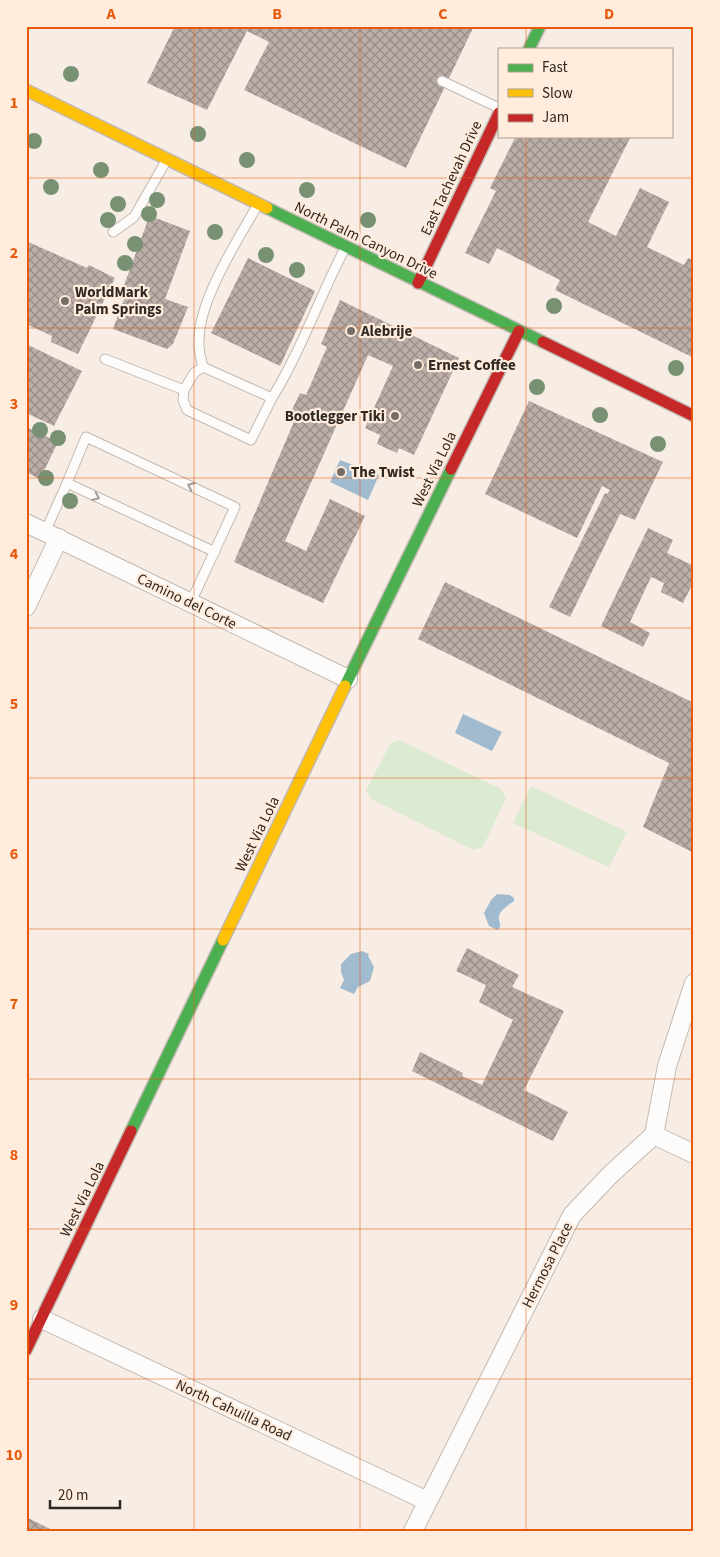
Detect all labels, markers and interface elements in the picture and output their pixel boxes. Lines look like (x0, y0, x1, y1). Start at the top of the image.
text: A (105, 3, 116, 25)
text: B (272, 3, 282, 25)
text: C (438, 3, 448, 25)
text: D (604, 3, 614, 25)
legend (498, 48, 672, 138)
text: Fast (542, 57, 568, 78)
text: Slow (542, 83, 573, 104)
text: 1 (10, 92, 18, 114)
text: Jam (542, 107, 569, 128)
street label: East Tachevah Drive (416, 117, 487, 239)
street label: North Palm Canyon Drive (291, 197, 441, 284)
text: 2 (10, 242, 18, 264)
place label: WorldMark Palm Springs (75, 282, 162, 320)
marker: WorldMark Palm Springs (59, 295, 71, 307)
place label: Alebrije (360, 321, 413, 342)
marker: Alebrije (345, 325, 357, 337)
place label: Ernest Coffee (428, 355, 516, 376)
marker: Ernest Coffee (412, 359, 424, 371)
text: 3 (10, 393, 18, 415)
place label: Bootlegger Tiki (285, 406, 385, 427)
marker: Bootlegger Tiki (389, 410, 401, 422)
street label: West Via Lola (407, 428, 462, 511)
place label: The Twist (351, 462, 415, 483)
marker: The Twist (335, 466, 347, 478)
one-way arrow (187, 482, 196, 492)
one-way arrow (91, 490, 100, 501)
text: 4 (10, 543, 19, 565)
street label: Camino del Corte (133, 568, 240, 635)
text: 5 (10, 693, 18, 715)
street label: West Via Lola (230, 793, 285, 876)
text: 6 (10, 843, 18, 865)
text: 7 (10, 993, 18, 1015)
text: 8 (10, 1144, 18, 1166)
street label: West Via Lola (55, 1158, 110, 1241)
street label: Hermosa Place (517, 1219, 578, 1312)
text: 9 (10, 1294, 18, 1316)
street label: North Cahuilla Road (172, 1374, 295, 1447)
text: 10 (6, 1444, 22, 1466)
scale bar (50, 1477, 120, 1509)
text: 20 m (58, 1485, 88, 1506)

